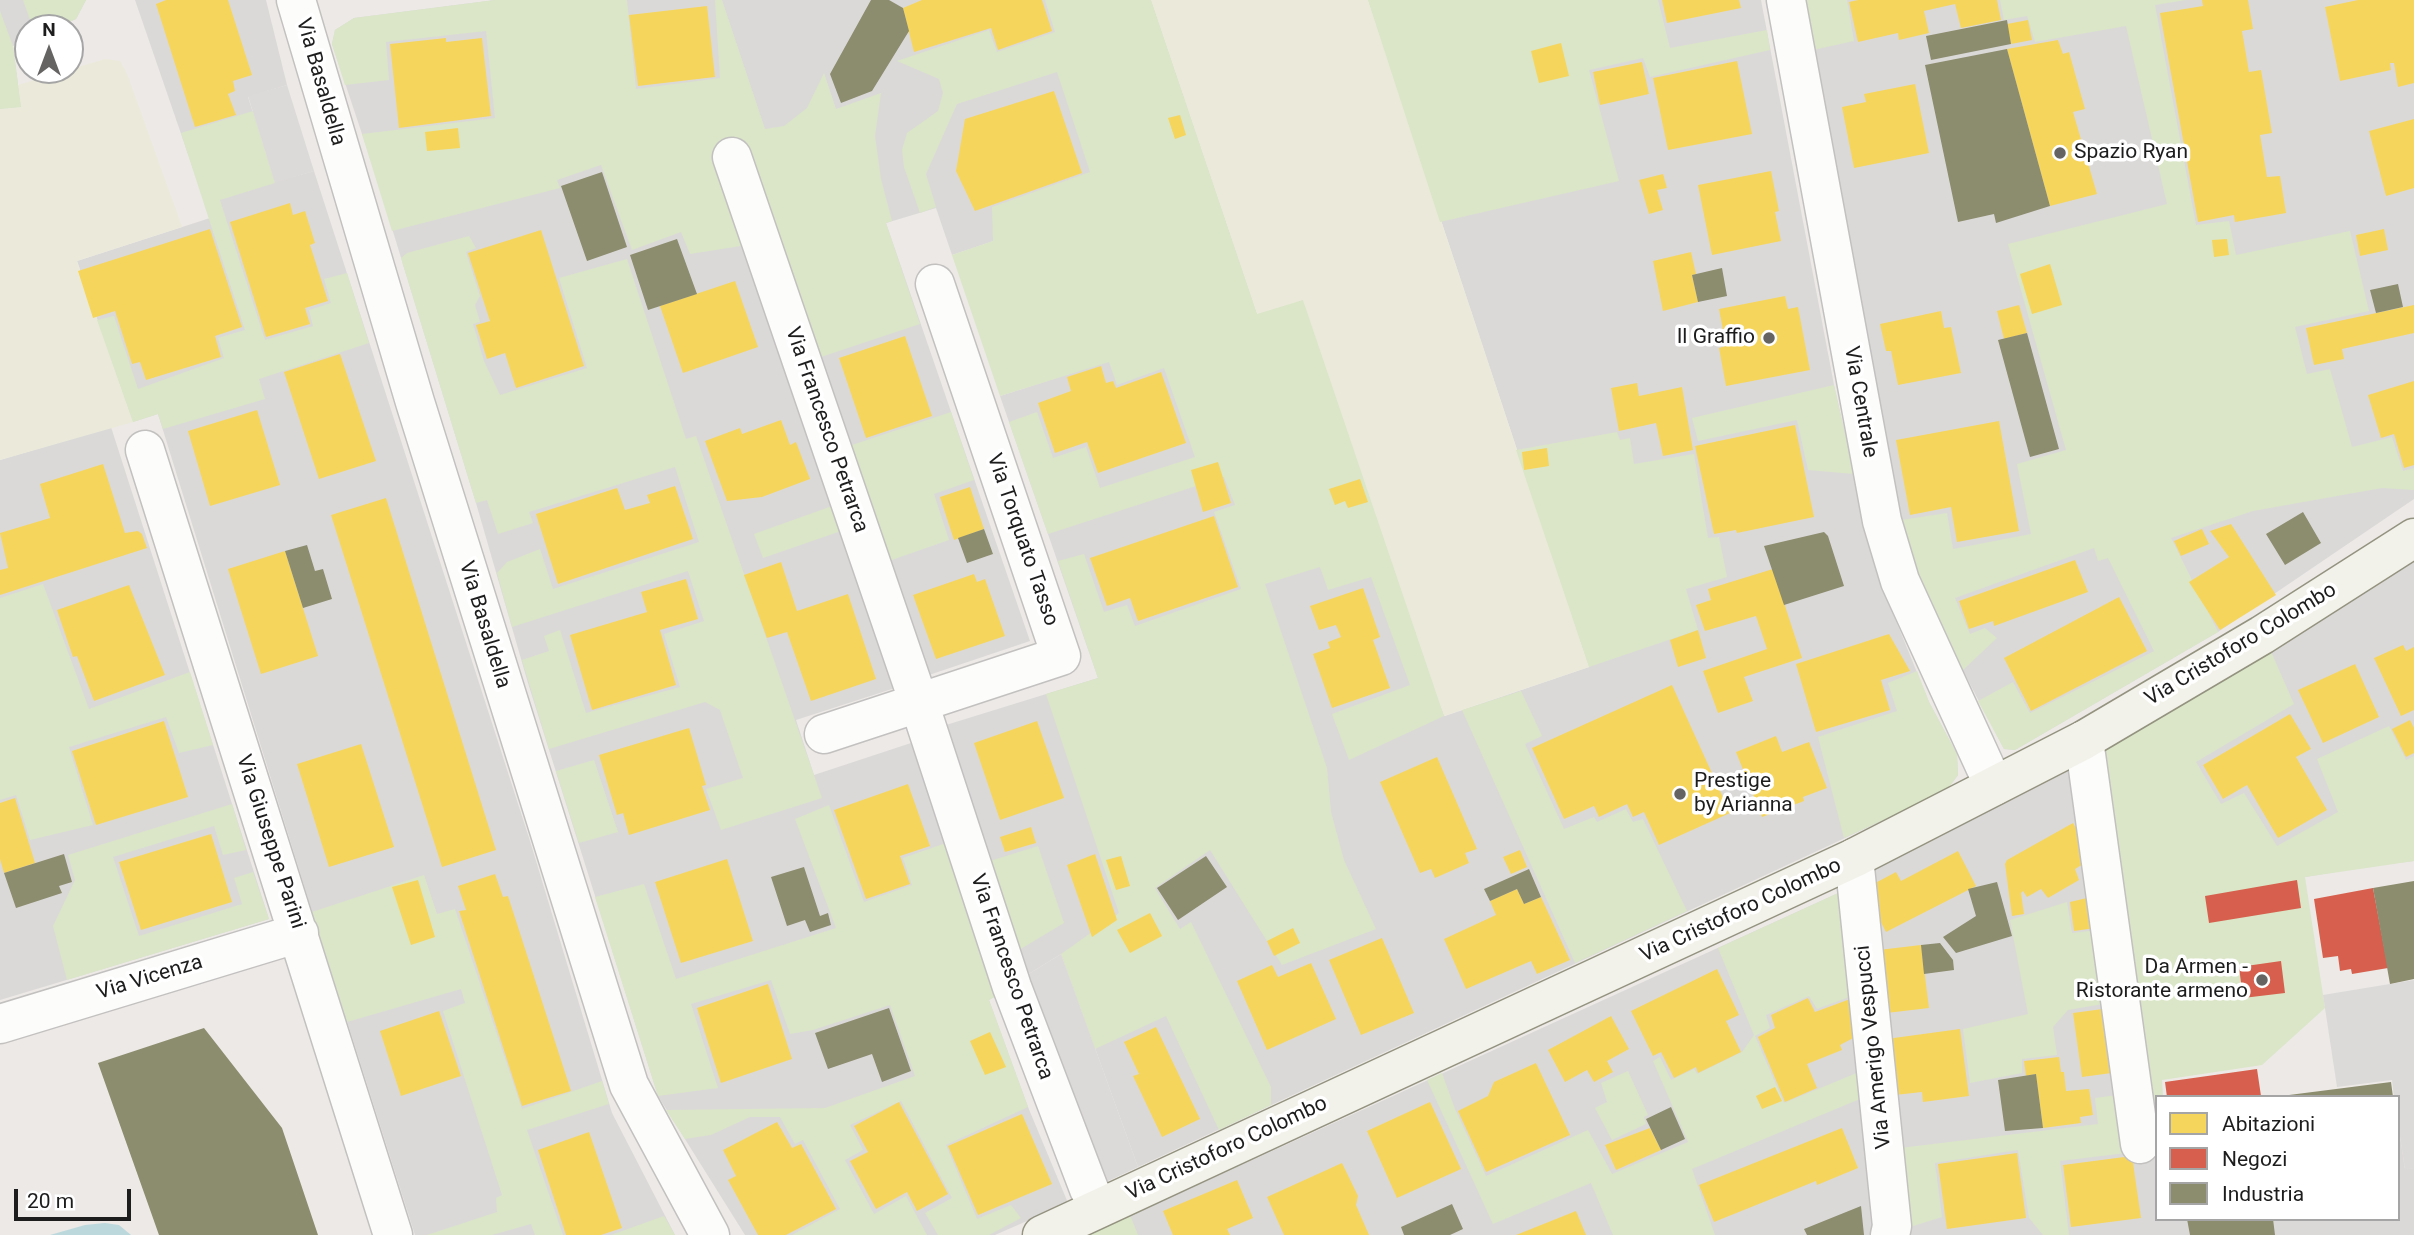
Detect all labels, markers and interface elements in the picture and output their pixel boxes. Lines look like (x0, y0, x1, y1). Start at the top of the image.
north arrow (14, 14, 84, 84)
street label: Via Basaldella (290, 15, 350, 149)
text: N (42, 18, 56, 41)
place label: Spazio Ryan (2074, 140, 2188, 166)
marker: Spazio Ryan (2052, 145, 2068, 161)
street label: Via Francesco Petrarca (779, 324, 873, 536)
place label: Il Graffio (1677, 325, 1755, 351)
marker: Il Graffio (1761, 330, 1777, 346)
street label: Via Centrale (1838, 344, 1882, 460)
street label: Via Torquato Tasso (981, 450, 1063, 630)
street label: Via Basaldella (453, 558, 515, 692)
street label: Via Cristoforo Colombo (2141, 578, 2341, 712)
street label: Via Giuseppe Parini (230, 752, 310, 932)
place label: Prestige by Arianna (1694, 769, 1793, 819)
marker: Prestige by Arianna (1672, 786, 1688, 802)
street label: Via Cristoforo Colombo (1637, 853, 1845, 969)
street label: Via Francesco Petrarca (964, 871, 1058, 1083)
street label: Via Amerigo Vespucci (1851, 944, 1897, 1150)
street label: Via Vicenza (94, 950, 206, 1006)
place label: Da Armen - Ristorante armeno (2076, 955, 2248, 1005)
marker: Da Armen - Ristorante armeno (2254, 972, 2270, 988)
street label: Via Cristoforo Colombo (1123, 1091, 1331, 1207)
legend (2155, 1095, 2400, 1221)
text: Abitazioni (2222, 1112, 2315, 1136)
text: Negozi (2222, 1147, 2287, 1171)
scale bar (18, 1176, 135, 1220)
text: Industria (2222, 1182, 2304, 1206)
text: 20 m (27, 1189, 74, 1213)

